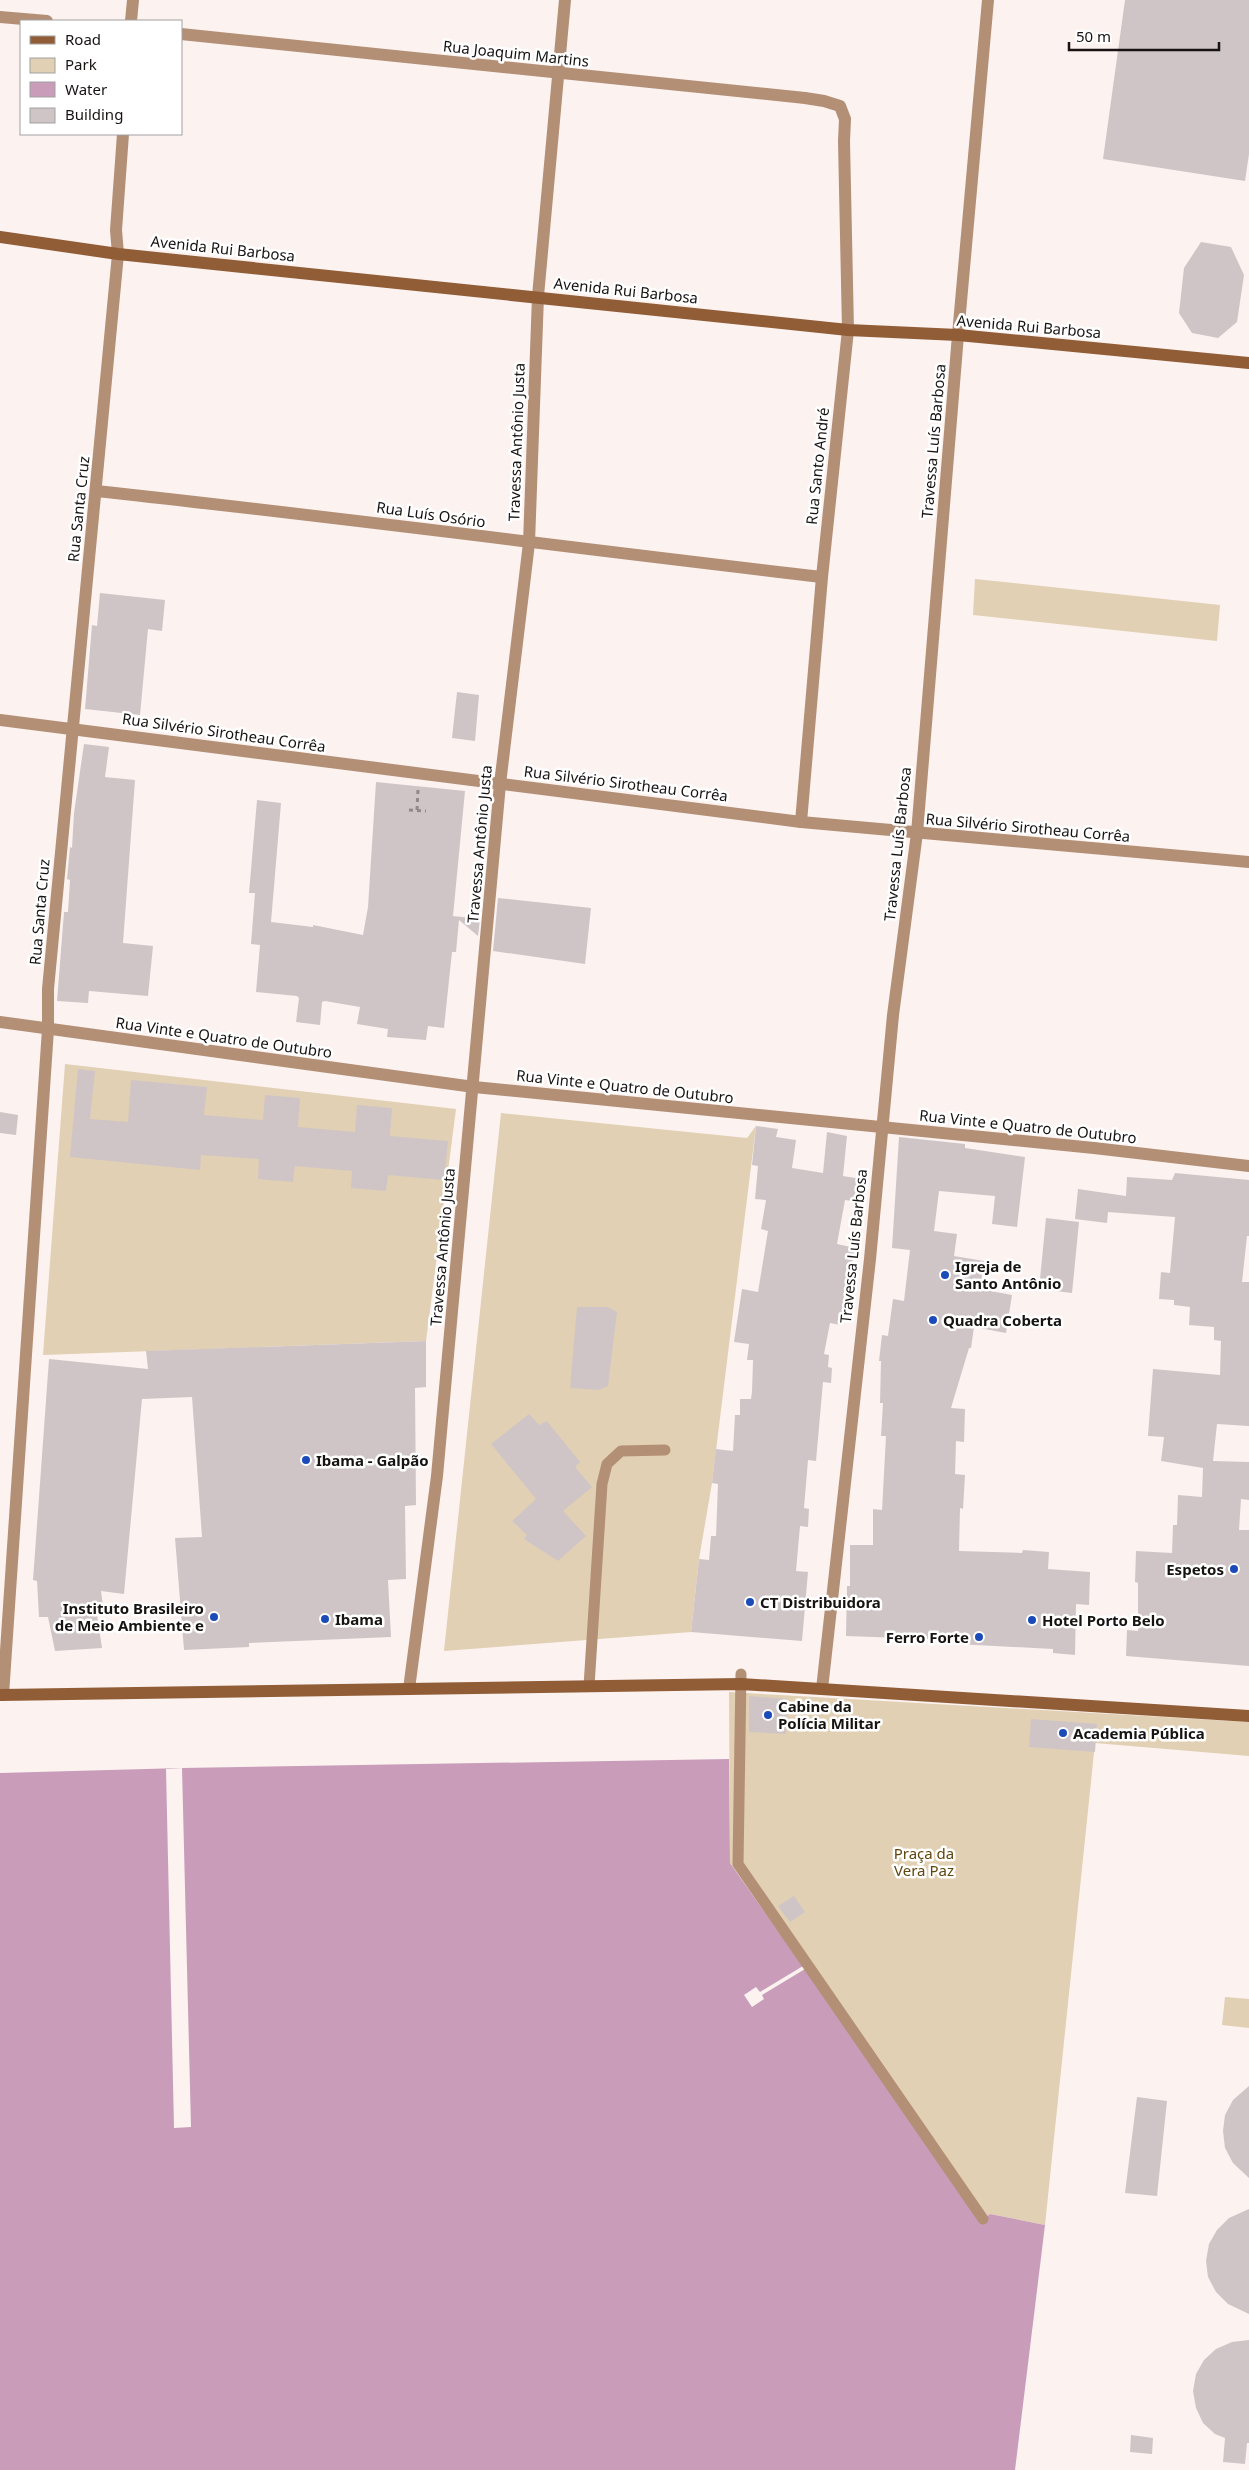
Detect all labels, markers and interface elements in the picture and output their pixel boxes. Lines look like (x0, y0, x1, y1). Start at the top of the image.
legend (20, 20, 182, 135)
scale bar (1069, 20, 1219, 52)
text: 50 m (1076, 26, 1111, 46)
text: Road (65, 29, 101, 49)
street label: Rua Joaquim Martins (442, 35, 590, 71)
text: Park (65, 54, 97, 74)
text: Water (65, 79, 107, 99)
text: Building (65, 104, 123, 124)
street label: Avenida Rui Barbosa (150, 230, 296, 266)
street label: Avenida Rui Barbosa (553, 272, 699, 308)
street label: Avenida Rui Barbosa (956, 310, 1102, 342)
street label: Travessa Antônio Justa (503, 362, 529, 522)
street label: Travessa Luís Barbosa (916, 363, 950, 519)
street label: Rua Santo André (801, 406, 833, 526)
street label: Rua Santa Cruz (62, 455, 94, 563)
street label: Rua Luís Osório (375, 496, 487, 532)
street label: Rua Silvério Sirotheau Corrêa (121, 708, 327, 756)
street label: Rua Silvério Sirotheau Corrêa (523, 761, 729, 805)
street label: Travessa Antônio Justa (462, 764, 496, 924)
street label: Travessa Luís Barbosa (879, 766, 915, 922)
street label: Rua Silvério Sirotheau Corrêa (925, 808, 1131, 846)
street label: Rua Santa Cruz (24, 858, 54, 966)
street label: Rua Vinte e Quatro de Outubro (115, 1012, 333, 1062)
street label: Rua Vinte e Quatro de Outubro (515, 1065, 735, 1107)
street label: Rua Vinte e Quatro de Outubro (918, 1105, 1138, 1147)
street label: Travessa Antônio Justa (425, 1167, 459, 1327)
street label: Travessa Luís Barbosa (835, 1168, 871, 1324)
place label: Igreja de Santo Antônio (955, 1256, 1061, 1293)
marker: Igreja de Santo Antônio (939, 1269, 951, 1281)
place label: Quadra Coberta (943, 1310, 1062, 1330)
marker: Quadra Coberta (927, 1314, 939, 1326)
place label: Ibama - Galpão (316, 1450, 429, 1470)
marker: Ibama - Galpão (300, 1454, 312, 1466)
place label: Espetos (1166, 1559, 1224, 1579)
marker: Espetos (1228, 1563, 1240, 1575)
place label: CT Distribuidora (760, 1592, 881, 1612)
marker: CT Distribuidora (744, 1596, 756, 1608)
place label: Instituto Brasileiro de Meio Ambiente e (55, 1598, 204, 1635)
place label: Ibama (335, 1609, 383, 1629)
place label: Hotel Porto Belo (1042, 1610, 1165, 1630)
marker: Instituto Brasileiro de Meio Ambiente e (208, 1611, 220, 1623)
marker: Ibama (319, 1613, 331, 1625)
marker: Hotel Porto Belo (1026, 1614, 1038, 1626)
place label: Ferro Forte (886, 1627, 969, 1647)
marker: Ferro Forte (973, 1631, 985, 1643)
place label: Cabine da Polícia Militar (778, 1696, 881, 1733)
marker: Cabine da Polícia Militar (762, 1709, 774, 1721)
place label: Academia Pública (1073, 1723, 1205, 1743)
marker: Academia Pública (1057, 1727, 1069, 1739)
park label: Praça da Vera Paz (894, 1843, 954, 1880)

